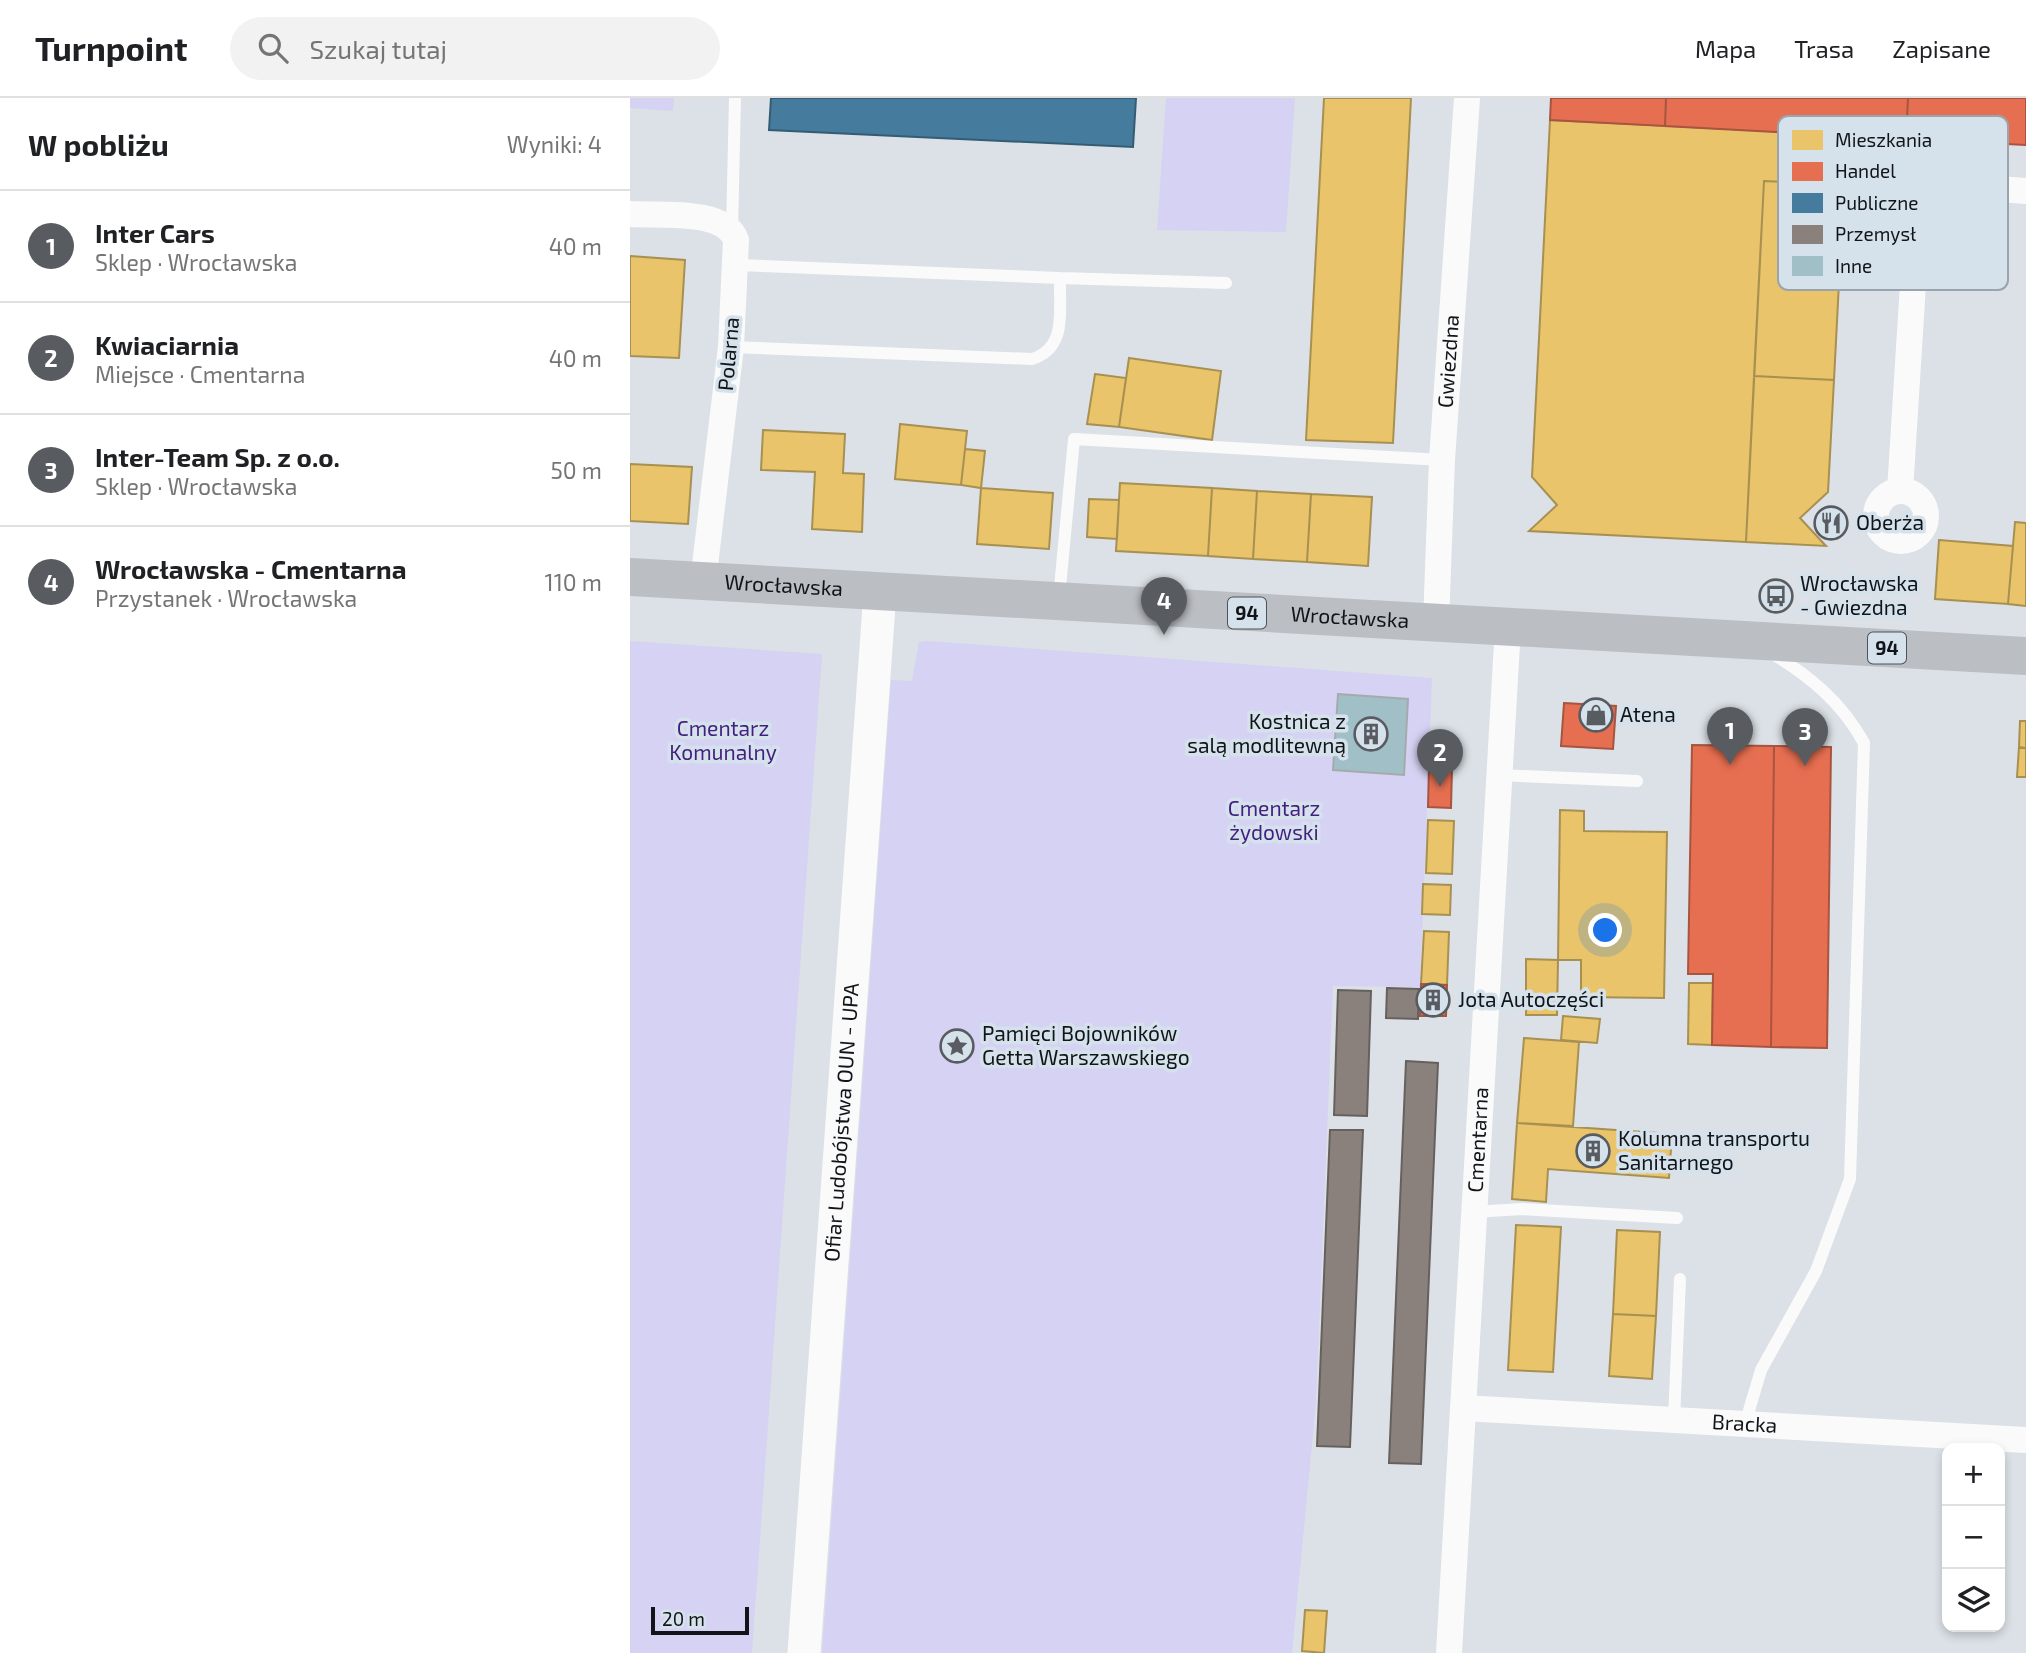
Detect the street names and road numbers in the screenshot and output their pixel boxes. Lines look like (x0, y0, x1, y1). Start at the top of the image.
street label: Gwiezdna (1432, 314, 1463, 409)
street label: Polarna (712, 316, 743, 392)
street label: Wrocławska (724, 568, 844, 600)
road number: 94 (1228, 598, 1266, 628)
street label: Wrocławska (1290, 600, 1410, 632)
road number: 94 (1868, 632, 1906, 664)
street label: Ofiar Ludobójstwa OUN - UPA (818, 982, 863, 1263)
street label: Cmentarna (1461, 1086, 1492, 1193)
street label: Bracka (1711, 1408, 1778, 1437)

